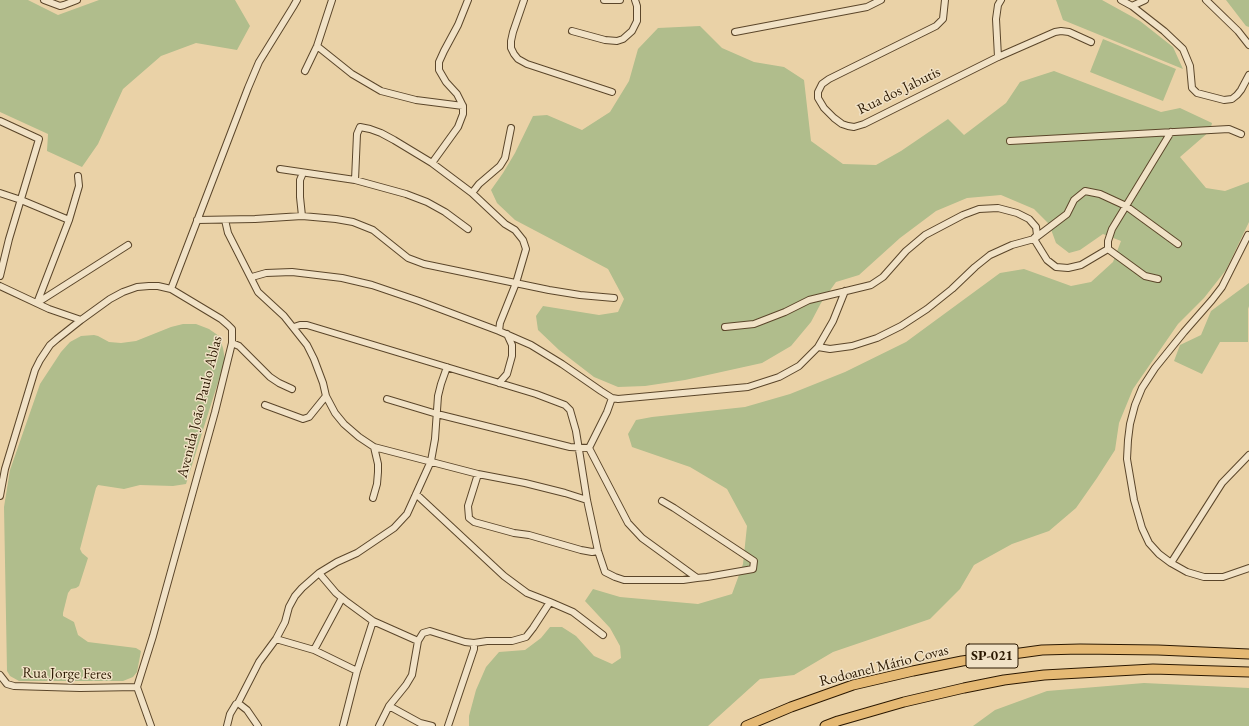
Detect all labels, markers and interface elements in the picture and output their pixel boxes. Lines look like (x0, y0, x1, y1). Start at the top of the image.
street label: Rua dos Jabutis (854, 63, 944, 119)
street label: Avenida João Paulo Ablas (174, 334, 226, 480)
street label: Rodoanel Mário Covas (818, 641, 950, 691)
road number: SP-021 (966, 644, 1018, 668)
street label: Rua Jorge Feres (22, 664, 112, 684)

